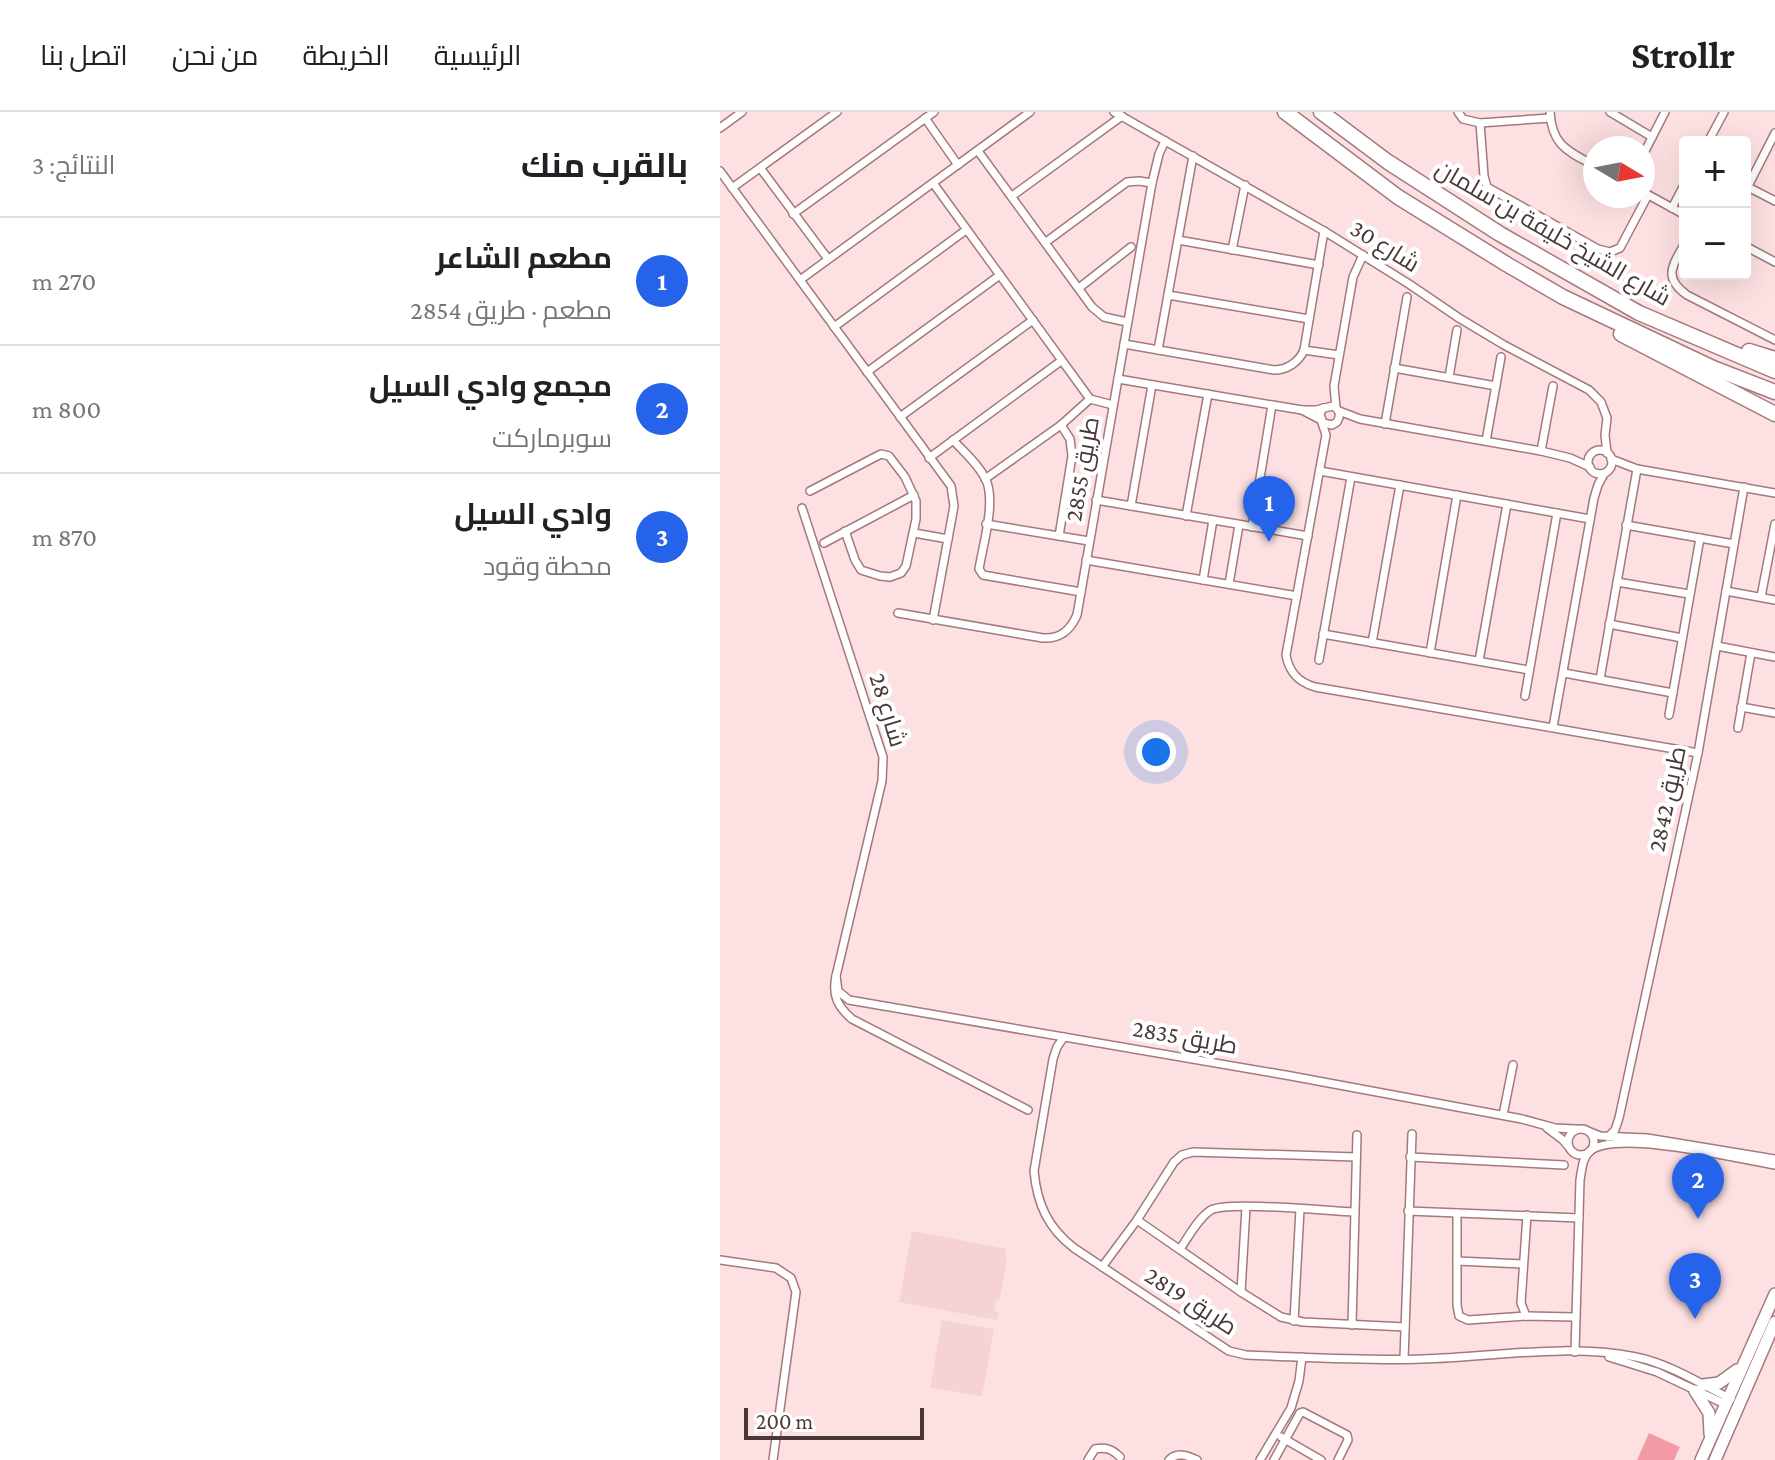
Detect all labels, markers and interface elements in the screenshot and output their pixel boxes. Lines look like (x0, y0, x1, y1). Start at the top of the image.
text: Strollr (1631, 34, 1735, 76)
text: اتصل بنا (40, 40, 128, 71)
text: من نحن (172, 40, 258, 71)
text: الخريطة (302, 40, 390, 71)
text: الرئيسية (434, 40, 522, 71)
north arrow (1583, 136, 1655, 208)
map controls (1679, 136, 1751, 280)
button: + (1679, 136, 1751, 208)
text: بالقرب منك (521, 147, 688, 184)
text: النتائج: 3 (32, 151, 116, 180)
street label: شارع الشيخ خليفة بن سلمان (1429, 154, 1676, 314)
button: − (1679, 208, 1751, 280)
street label: شارع 30 (1344, 214, 1425, 280)
text: مطعم الشاعر (436, 241, 612, 274)
text: 270 m (32, 267, 96, 296)
text: 1 (657, 267, 667, 296)
text: مطعم · طريق 2854 (410, 296, 612, 325)
text: مجمع وادي السيل (369, 369, 612, 402)
text: 800 m (32, 395, 101, 424)
text: 2 (655, 395, 669, 424)
street label: طريق 2855 (1059, 414, 1106, 524)
text: سوبرماركت (492, 424, 612, 453)
pin: 1 (1243, 476, 1295, 542)
text: وادي السيل (454, 497, 612, 530)
text: 870 m (32, 523, 97, 552)
text: 3 (656, 523, 668, 552)
text: محطة وقود (483, 552, 612, 581)
street label: شارع 28 (862, 670, 912, 751)
your location (1136, 732, 1176, 772)
street label: طريق 2842 (1642, 744, 1693, 855)
street label: طريق 2835 (1130, 1014, 1240, 1061)
pin: 2 (1672, 1153, 1724, 1219)
pin: 3 (1669, 1253, 1721, 1319)
street label: طريق 2819 (1139, 1261, 1242, 1342)
scale bar (744, 1404, 924, 1440)
text: 200 m (756, 1409, 813, 1434)

